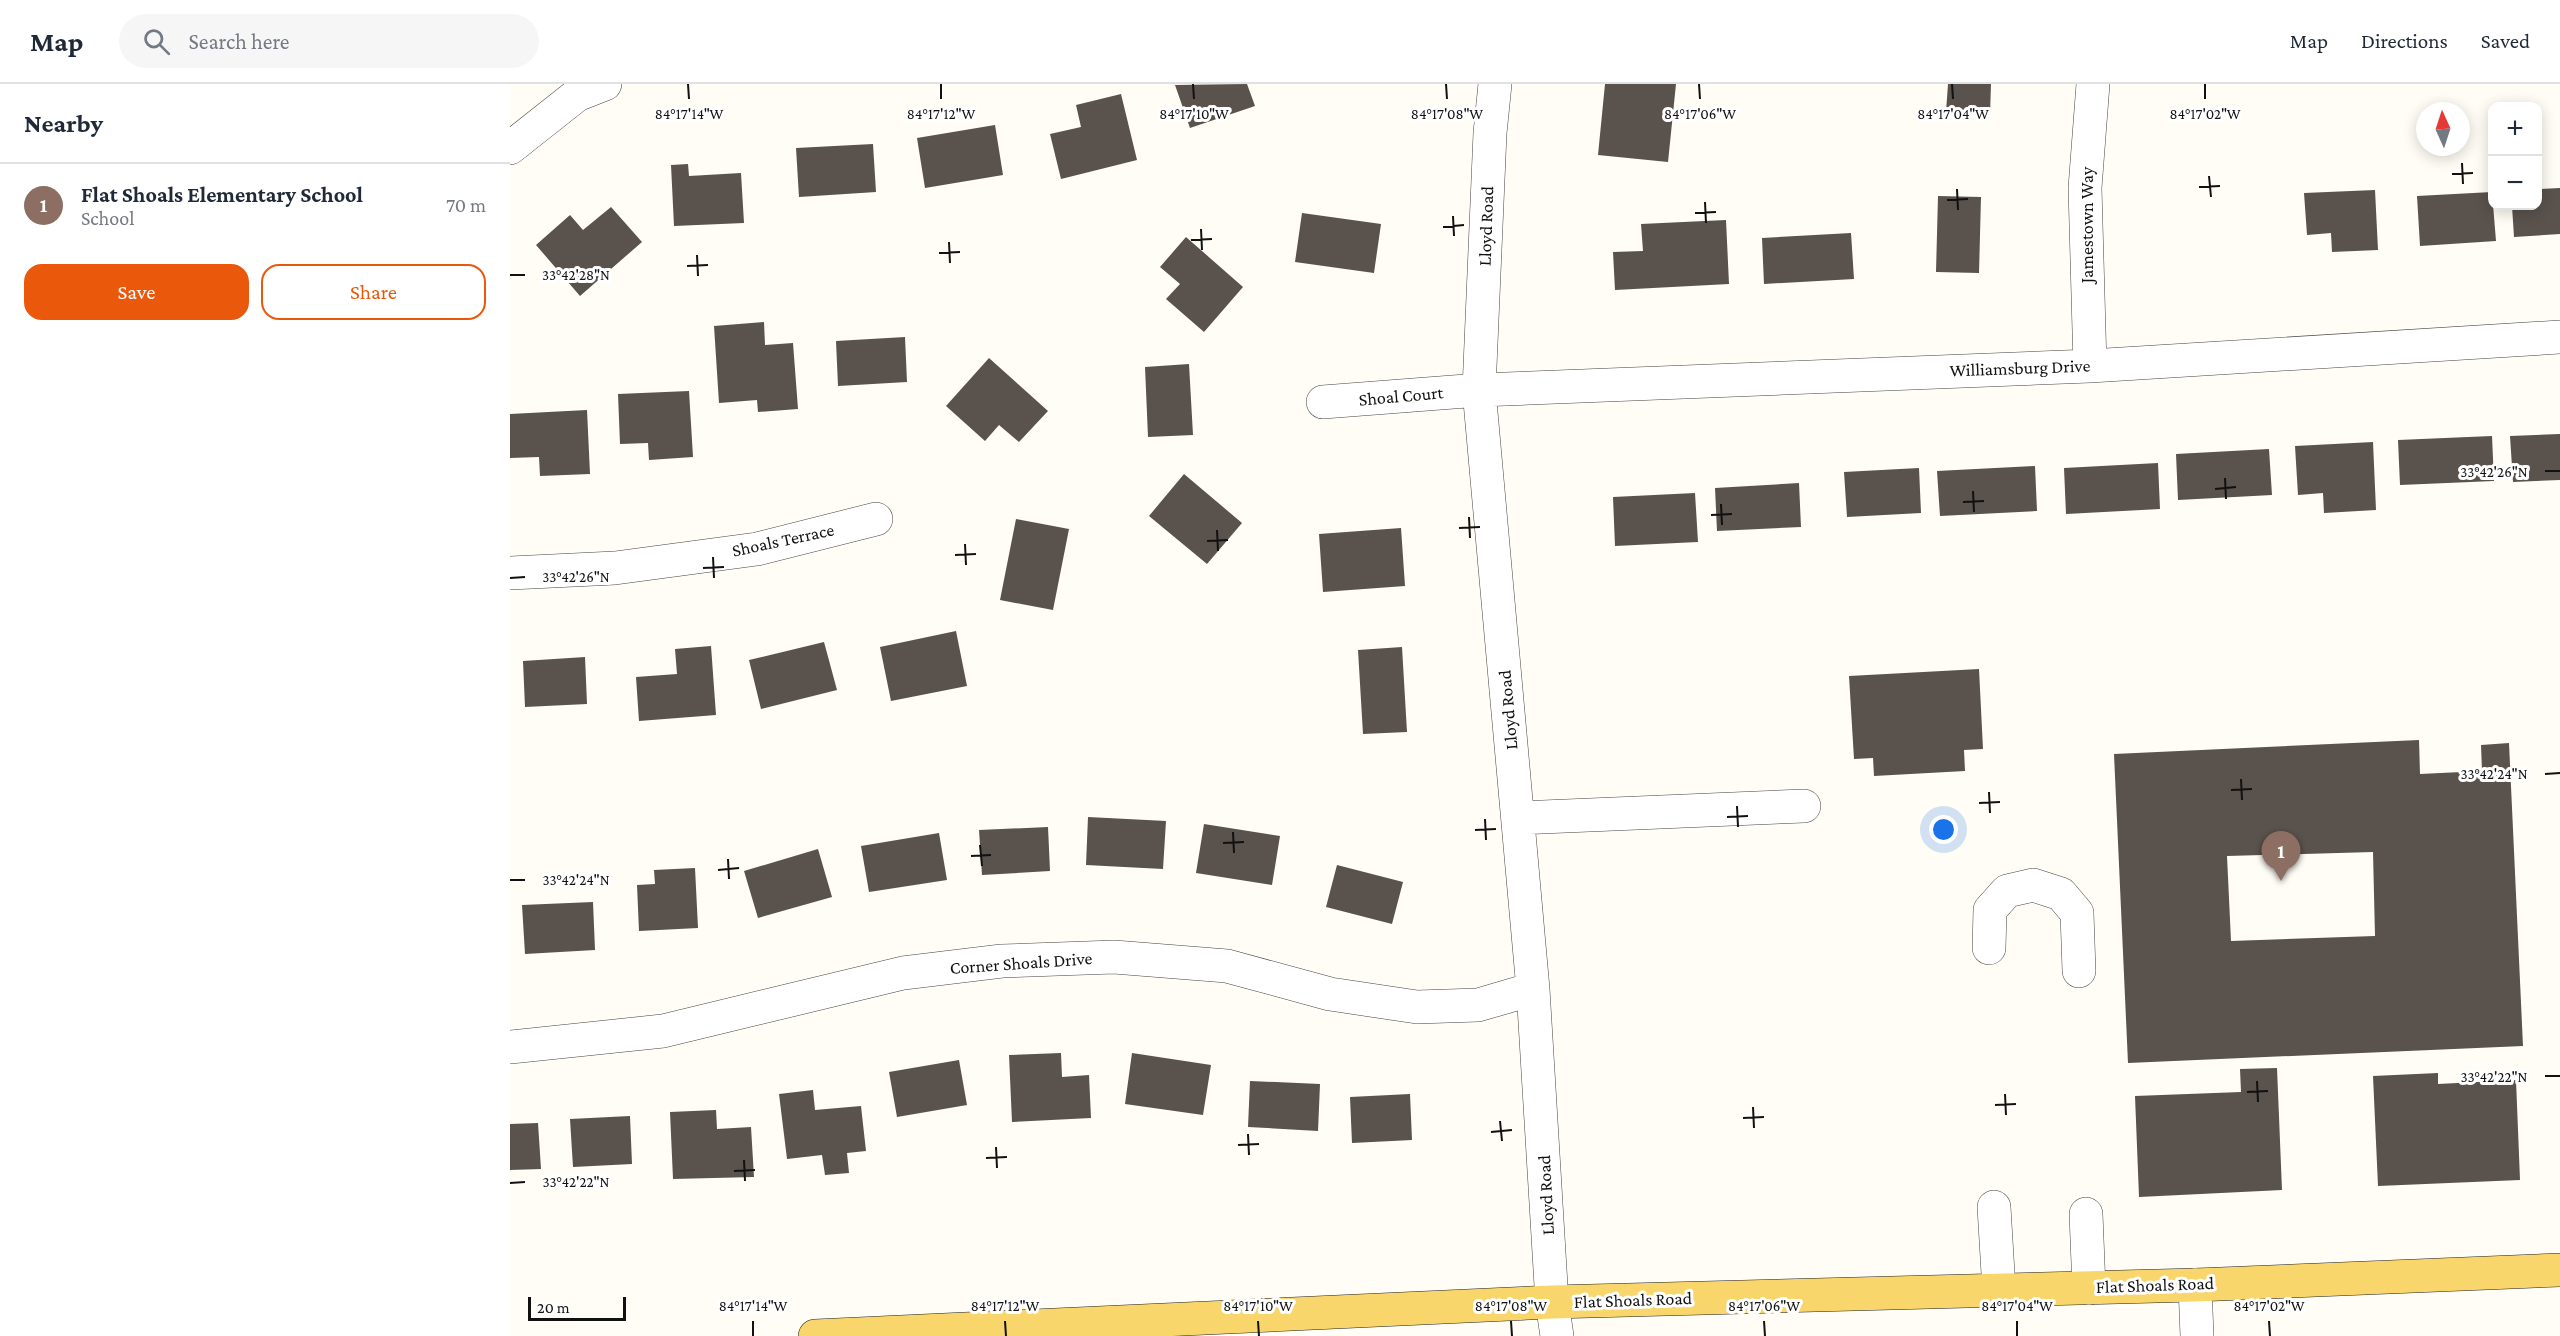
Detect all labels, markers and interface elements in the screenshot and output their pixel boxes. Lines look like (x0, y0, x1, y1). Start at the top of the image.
search box (119, 14, 539, 68)
icon: search (140, 25, 173, 58)
text: Map (30, 26, 83, 57)
text: Search here (188, 29, 289, 54)
text: Map (2290, 29, 2328, 53)
text: Directions (2361, 29, 2448, 53)
text: Saved (2481, 29, 2530, 53)
north arrow (2416, 102, 2470, 156)
map controls (2488, 102, 2542, 210)
button: + (2488, 102, 2542, 156)
text: 84°17'14"W (655, 106, 724, 122)
text: 84°17'12"W (907, 106, 975, 122)
text: 84°17'10"W (1159, 106, 1229, 122)
text: 84°17'08"W (1411, 106, 1483, 122)
text: 84°17'06"W (1664, 106, 1736, 122)
text: 84°17'04"W (1917, 106, 1989, 122)
text: 84°17'02"W (2169, 106, 2241, 122)
text: Nearby (24, 109, 103, 138)
button: − (2488, 156, 2542, 210)
street label: Jamestown Way (2077, 166, 2097, 285)
text: Flat Shoals Elementary School (81, 182, 363, 207)
street label: Lloyd Road (1475, 185, 1497, 266)
text: 1 (40, 194, 47, 216)
text: 70 m (446, 194, 486, 216)
text: School (81, 207, 134, 229)
button: Save (24, 264, 249, 320)
button: Share (261, 264, 486, 320)
text: 33°42'28"N (542, 267, 610, 283)
street label: Williamsburg Drive (1949, 356, 2091, 380)
street label: Shoal Court (1358, 382, 1445, 410)
text: 33°42'26"N (2460, 464, 2528, 480)
street label: Shoals Terrace (730, 519, 836, 561)
text: 33°42'26"N (542, 569, 610, 585)
street label: Lloyd Road (1495, 669, 1521, 751)
text: 33°42'24"N (2460, 766, 2528, 782)
your location (1929, 815, 1958, 844)
pin: 1 (2262, 832, 2300, 881)
text: 33°42'24"N (542, 872, 610, 888)
street label: Corner Shoals Drive (949, 948, 1093, 978)
text: 33°42'22"N (2461, 1069, 2528, 1085)
street label: Lloyd Road (1534, 1154, 1558, 1236)
text: 33°42'22"N (543, 1174, 610, 1190)
street label: Flat Shoals Road (2096, 1273, 2215, 1297)
street label: Flat Shoals Road (1574, 1288, 1693, 1312)
scale bar (528, 1294, 626, 1322)
text: 84°17'14"W (719, 1298, 788, 1314)
text: 84°17'12"W (971, 1298, 1039, 1314)
text: 84°17'10"W (1223, 1298, 1293, 1314)
text: 84°17'08"W (1475, 1298, 1547, 1314)
text: 84°17'06"W (1728, 1298, 1800, 1314)
text: 84°17'04"W (1981, 1298, 2053, 1314)
text: 84°17'02"W (2233, 1298, 2305, 1314)
text: 20 m (537, 1299, 570, 1316)

